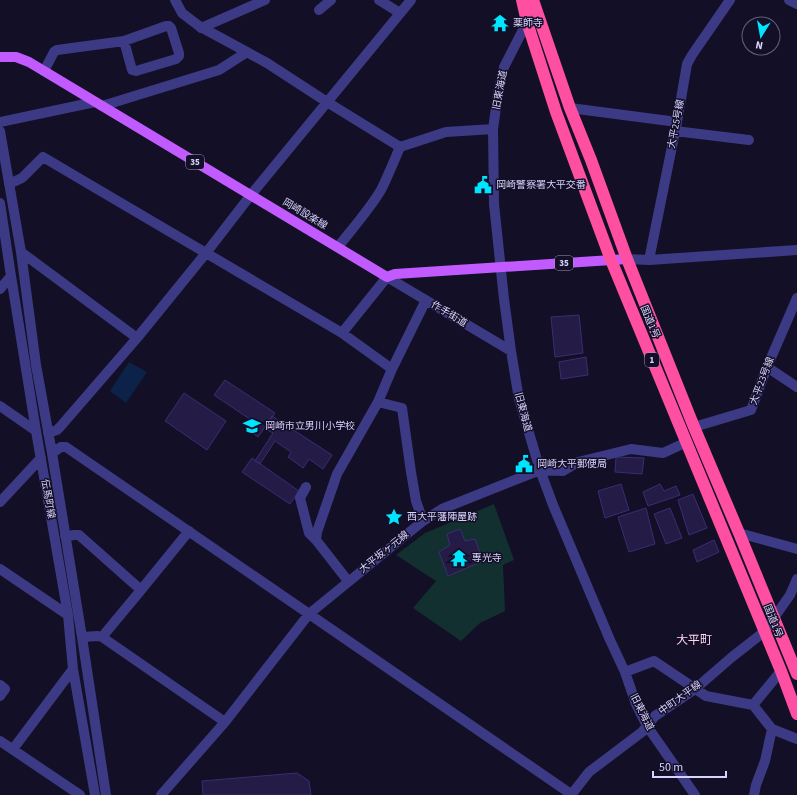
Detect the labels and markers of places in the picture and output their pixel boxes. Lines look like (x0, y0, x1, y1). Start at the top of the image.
temple icon: 薬師寺 (490, 13, 510, 33)
place label: 薬師寺 (513, 16, 543, 30)
public building icon: 岡崎警察署大平交番 (473, 175, 493, 195)
place label: 岡崎警察署大平交番 (496, 178, 586, 192)
school or university icon: 岡崎市立男川小学校 (242, 416, 262, 436)
place label: 岡崎市立男川小学校 (265, 419, 355, 433)
public building icon: 岡崎大平郵便局 (514, 454, 534, 474)
place label: 岡崎大平郵便局 (537, 457, 607, 471)
place icon: 西大平藩陣屋跡 (384, 507, 404, 527)
place label: 西大平藩陣屋跡 (407, 510, 477, 524)
temple icon: 専光寺 (449, 548, 469, 568)
place label: 専光寺 (472, 551, 502, 565)

